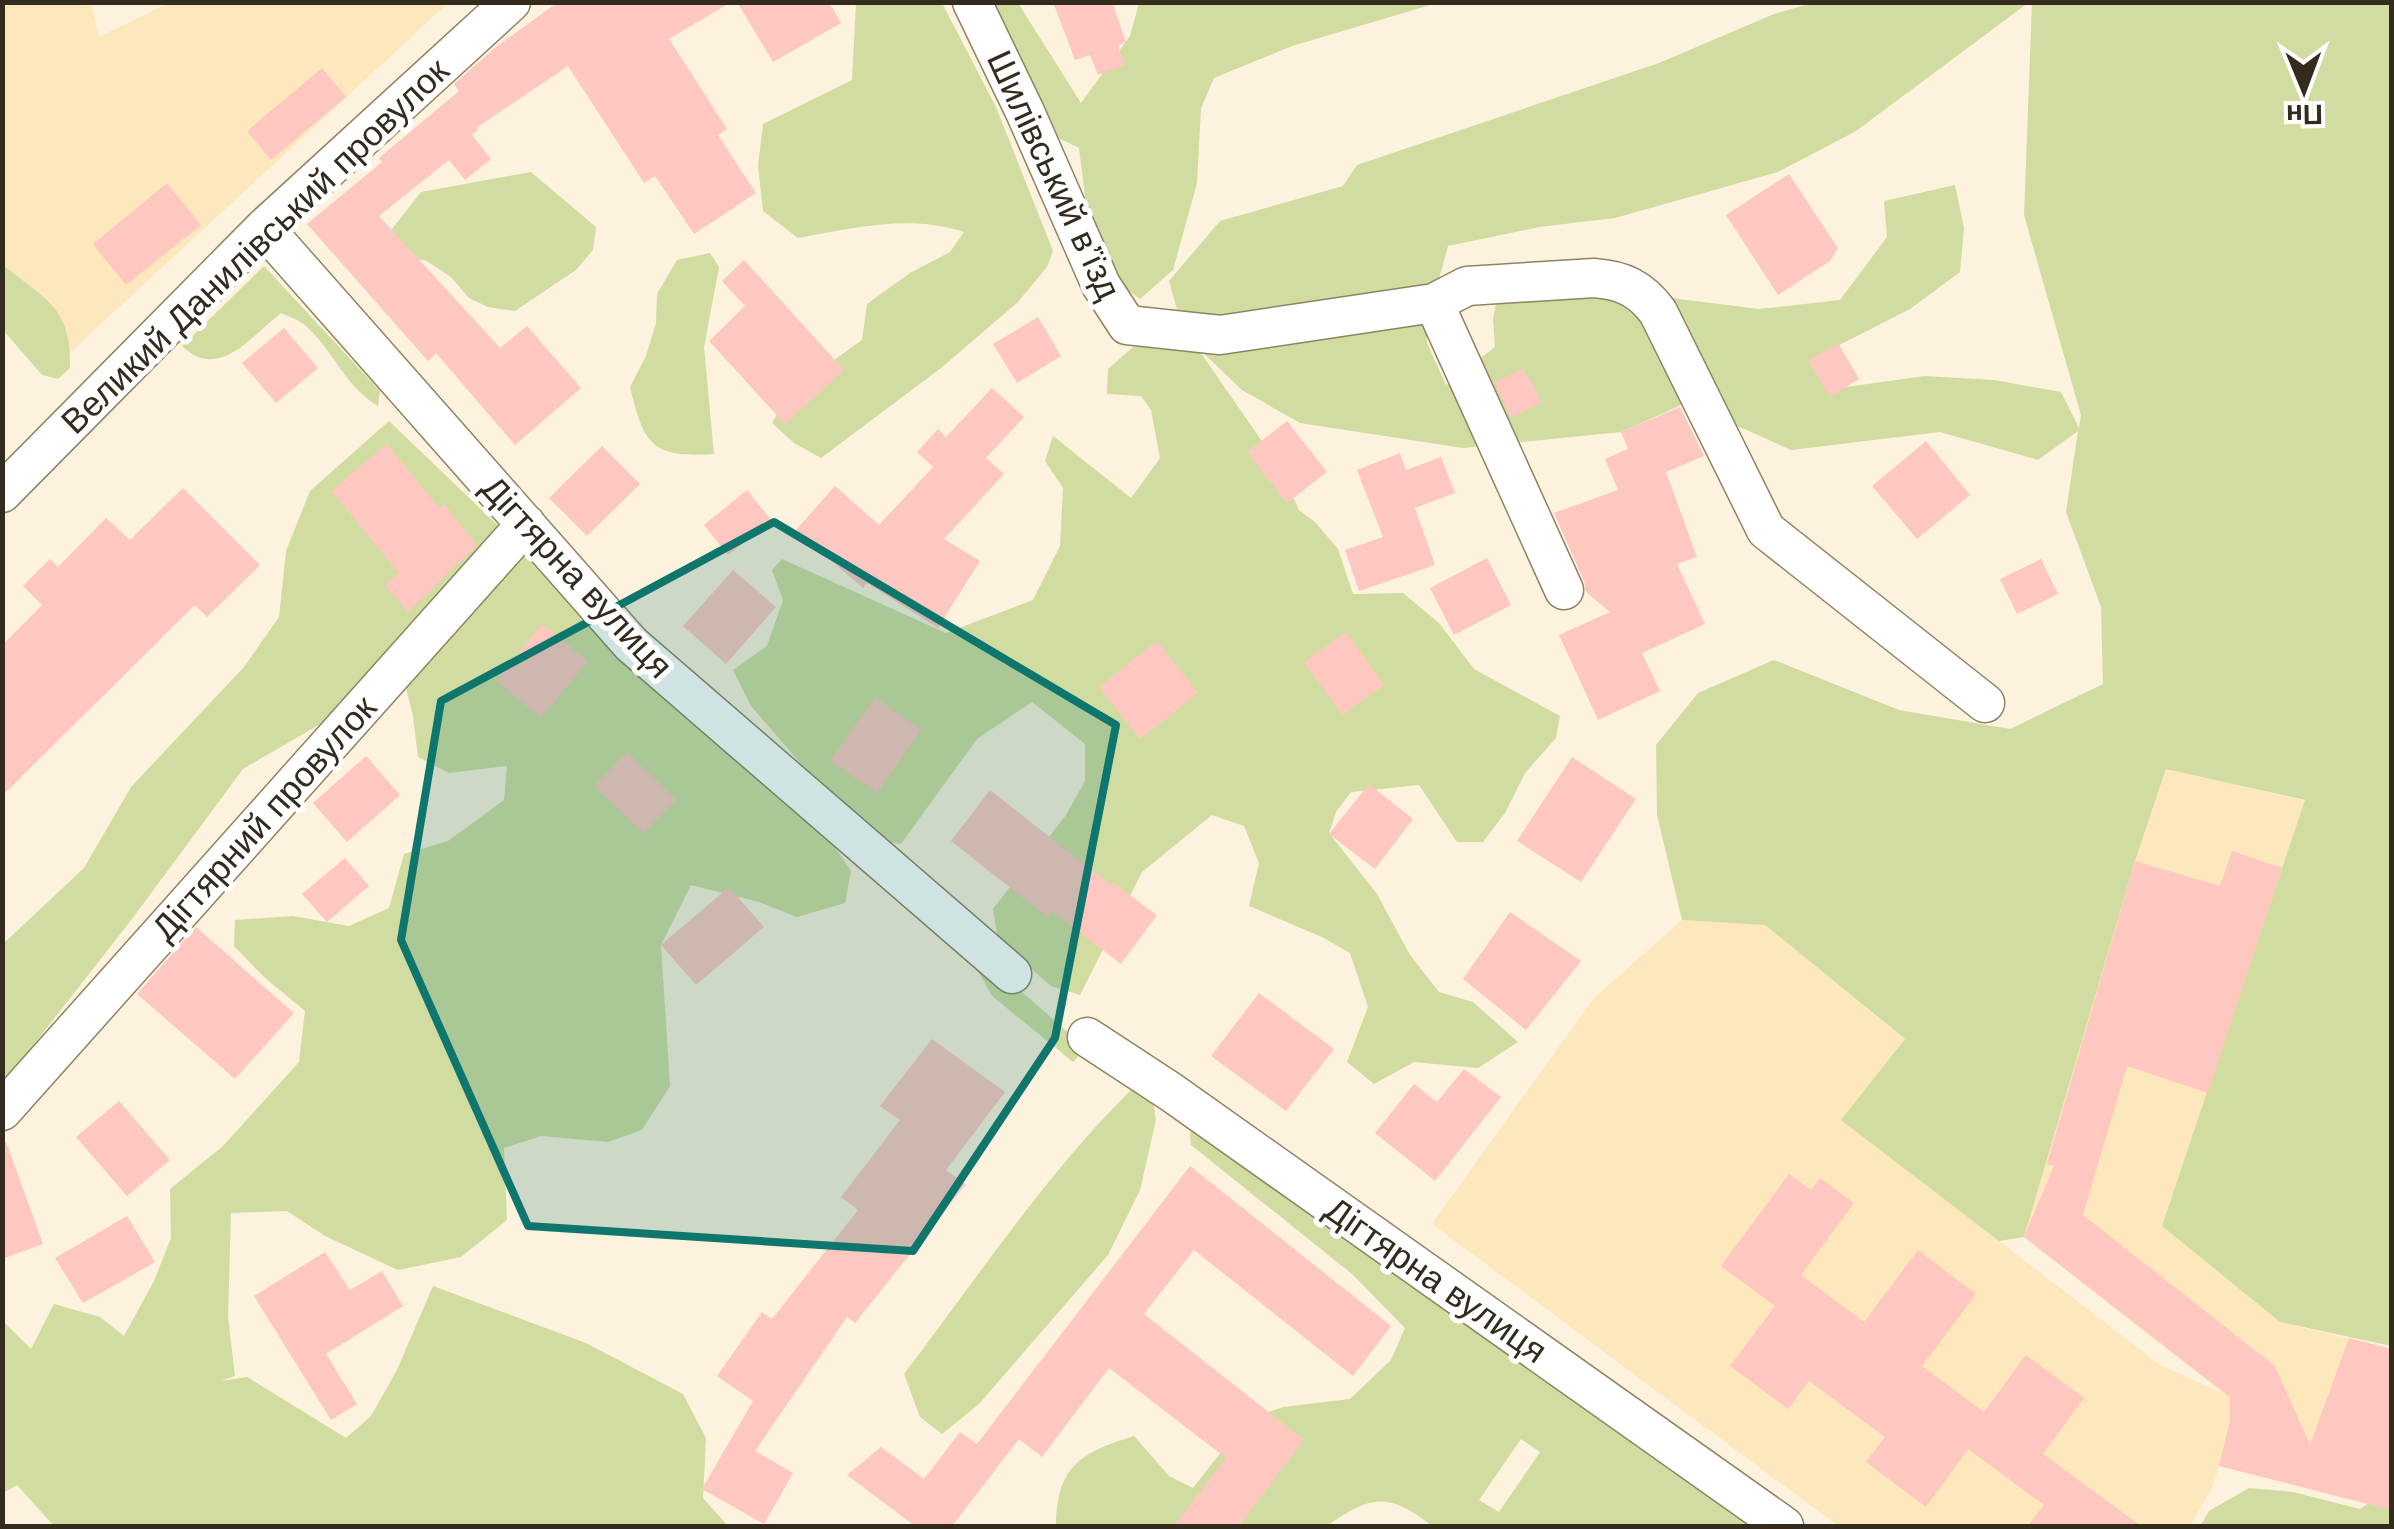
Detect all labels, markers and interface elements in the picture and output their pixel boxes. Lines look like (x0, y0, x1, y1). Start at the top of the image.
north arrow (2254, 40, 2354, 140)
street label: Шилівський в’їзд (980, 44, 1129, 305)
street label: Великий Данилівський провулок (53, 50, 456, 441)
text: Пн (2286, 99, 2323, 130)
street label: Дігтярна вулиця (474, 468, 681, 685)
street label: Дігтярний провулок (144, 687, 384, 948)
street label: Дігтярна вулиця (1318, 1189, 1554, 1370)

